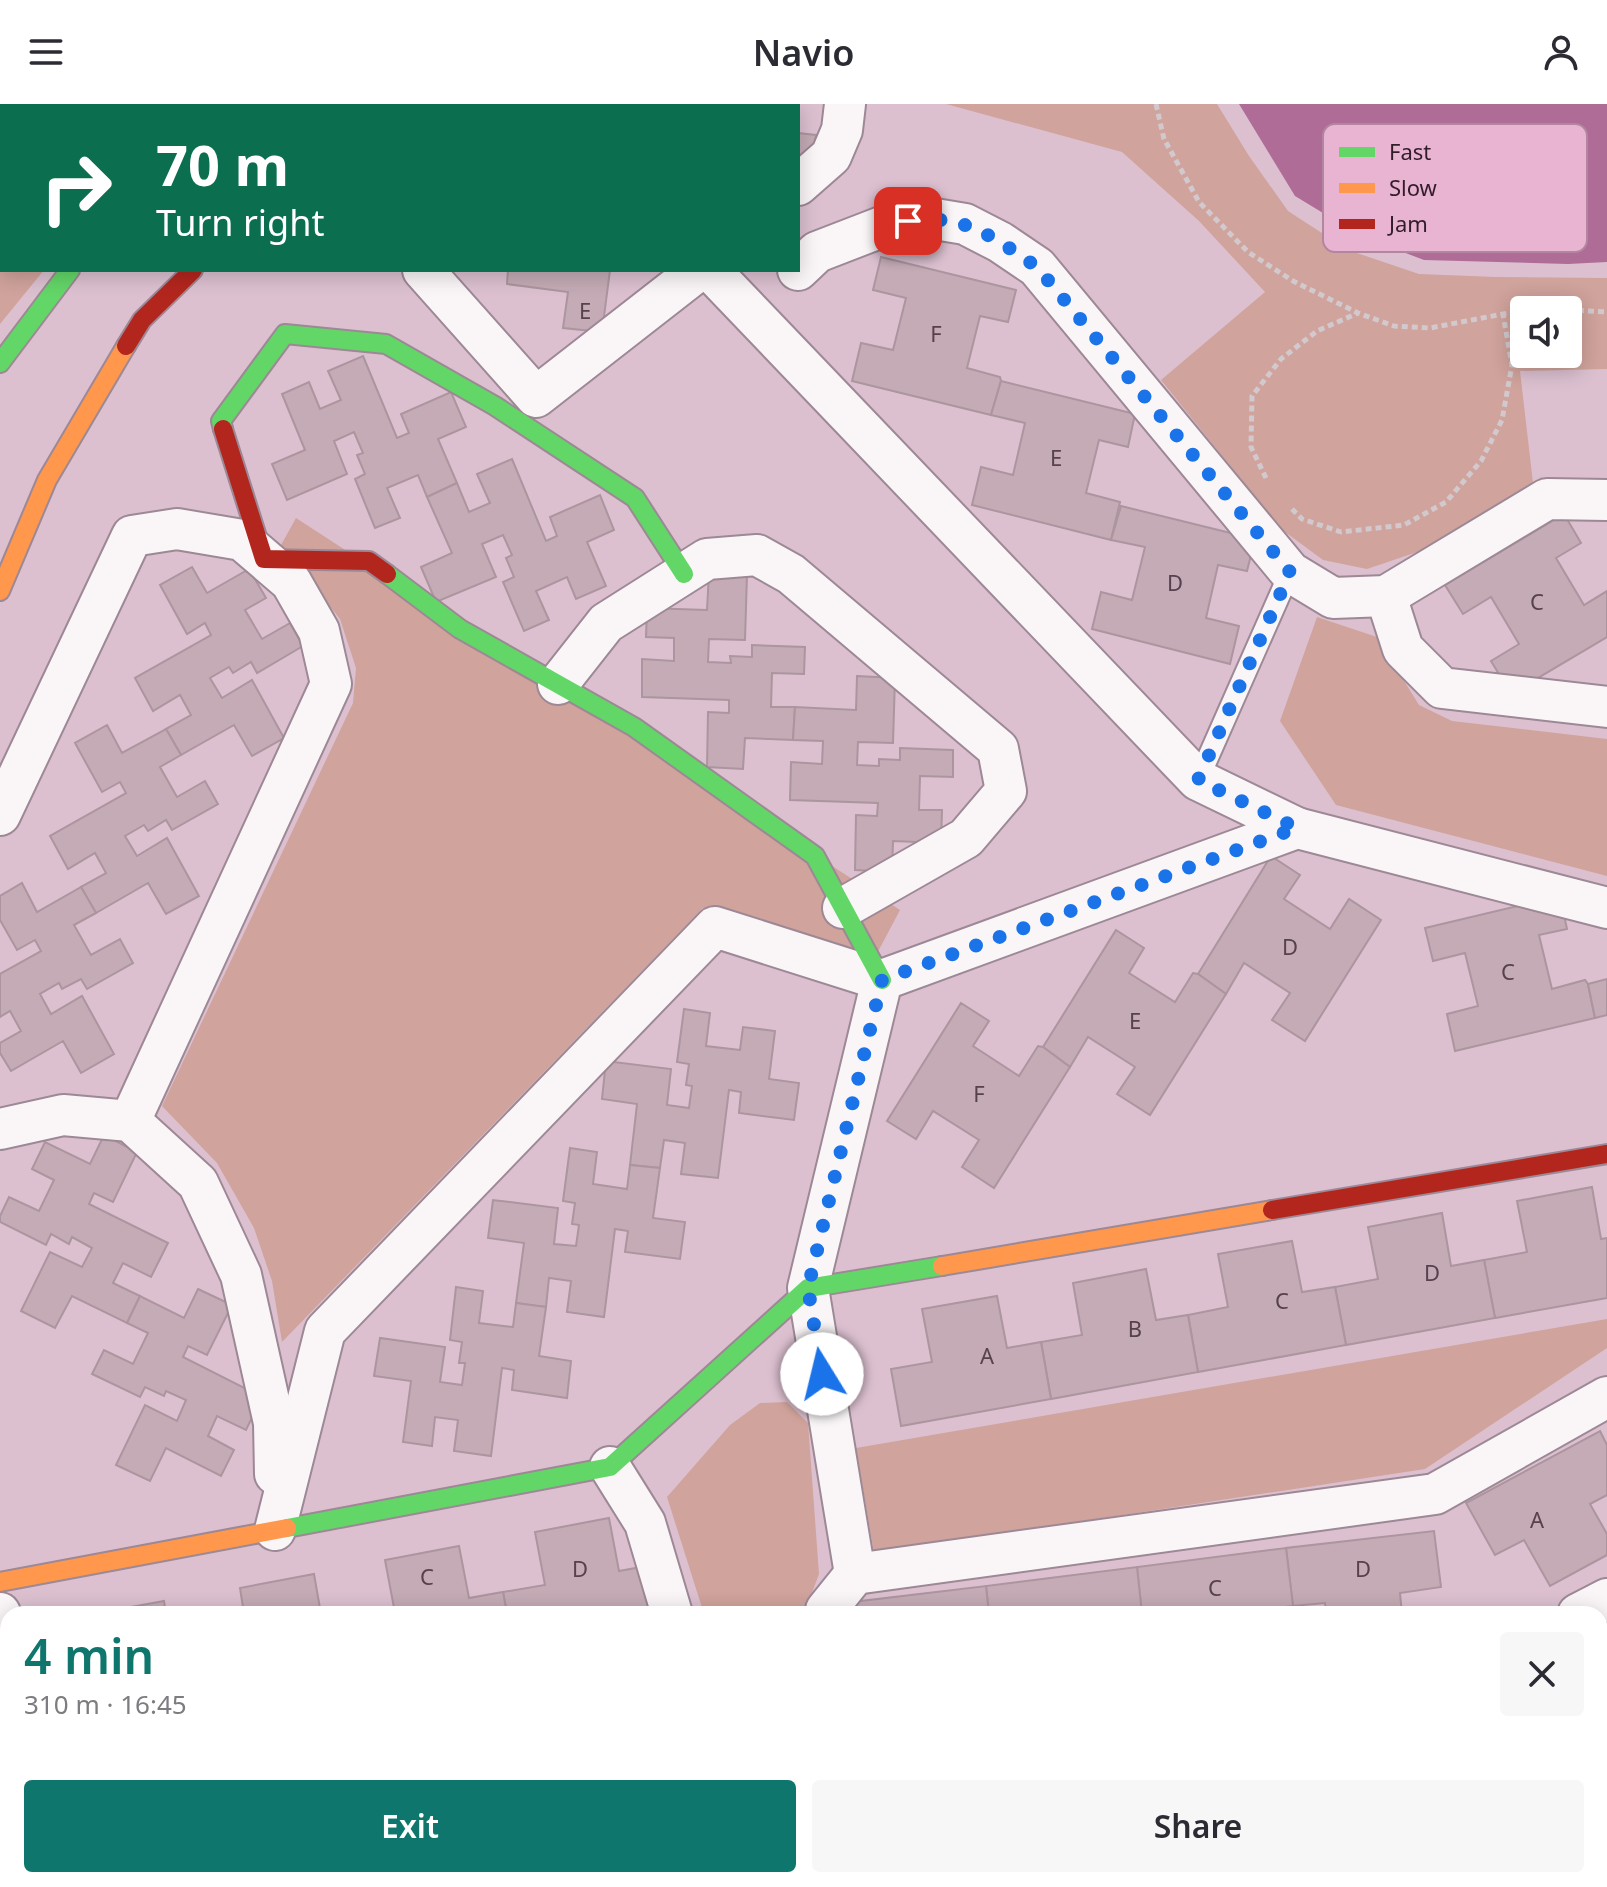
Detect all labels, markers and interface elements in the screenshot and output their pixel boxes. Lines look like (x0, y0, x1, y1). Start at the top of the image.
text: Navio (753, 28, 854, 77)
icon: menu (24, 30, 68, 74)
icon: person (1539, 30, 1583, 74)
legend (1323, 124, 1587, 252)
text: 70 m (156, 126, 289, 202)
icon: right (24, 136, 128, 240)
text: Fast (1389, 136, 1431, 166)
text: Slow (1389, 172, 1438, 202)
pin (874, 187, 942, 255)
text: Turn right (156, 198, 324, 247)
icon: arrive (886, 199, 930, 243)
text: Jam (1387, 208, 1428, 238)
house number: E (579, 295, 591, 325)
map controls (1510, 296, 1582, 368)
button: sound (1510, 296, 1582, 368)
house number: F (930, 318, 942, 348)
house number: E (1050, 442, 1062, 472)
house number: D (1167, 567, 1183, 597)
house number: C (1530, 586, 1544, 616)
house number: D (1282, 931, 1298, 961)
house number: C (1501, 956, 1515, 986)
house number: E (1129, 1005, 1141, 1035)
house number: F (973, 1078, 985, 1108)
house number: D (1424, 1257, 1440, 1287)
house number: C (1275, 1285, 1289, 1315)
house number: B (1128, 1313, 1142, 1343)
position arrow (780, 1332, 864, 1416)
house number: A (980, 1340, 995, 1370)
house number: A (1530, 1504, 1545, 1534)
house number: D (572, 1553, 588, 1583)
house number: D (1355, 1553, 1371, 1583)
house number: C (420, 1561, 434, 1591)
house number: C (1208, 1572, 1222, 1602)
text: 4 min (24, 1623, 154, 1688)
button: close (1500, 1632, 1584, 1716)
text: 310 m · 16:45 (24, 1686, 187, 1722)
button: Exit (24, 1780, 796, 1872)
button: Share (812, 1780, 1584, 1872)

